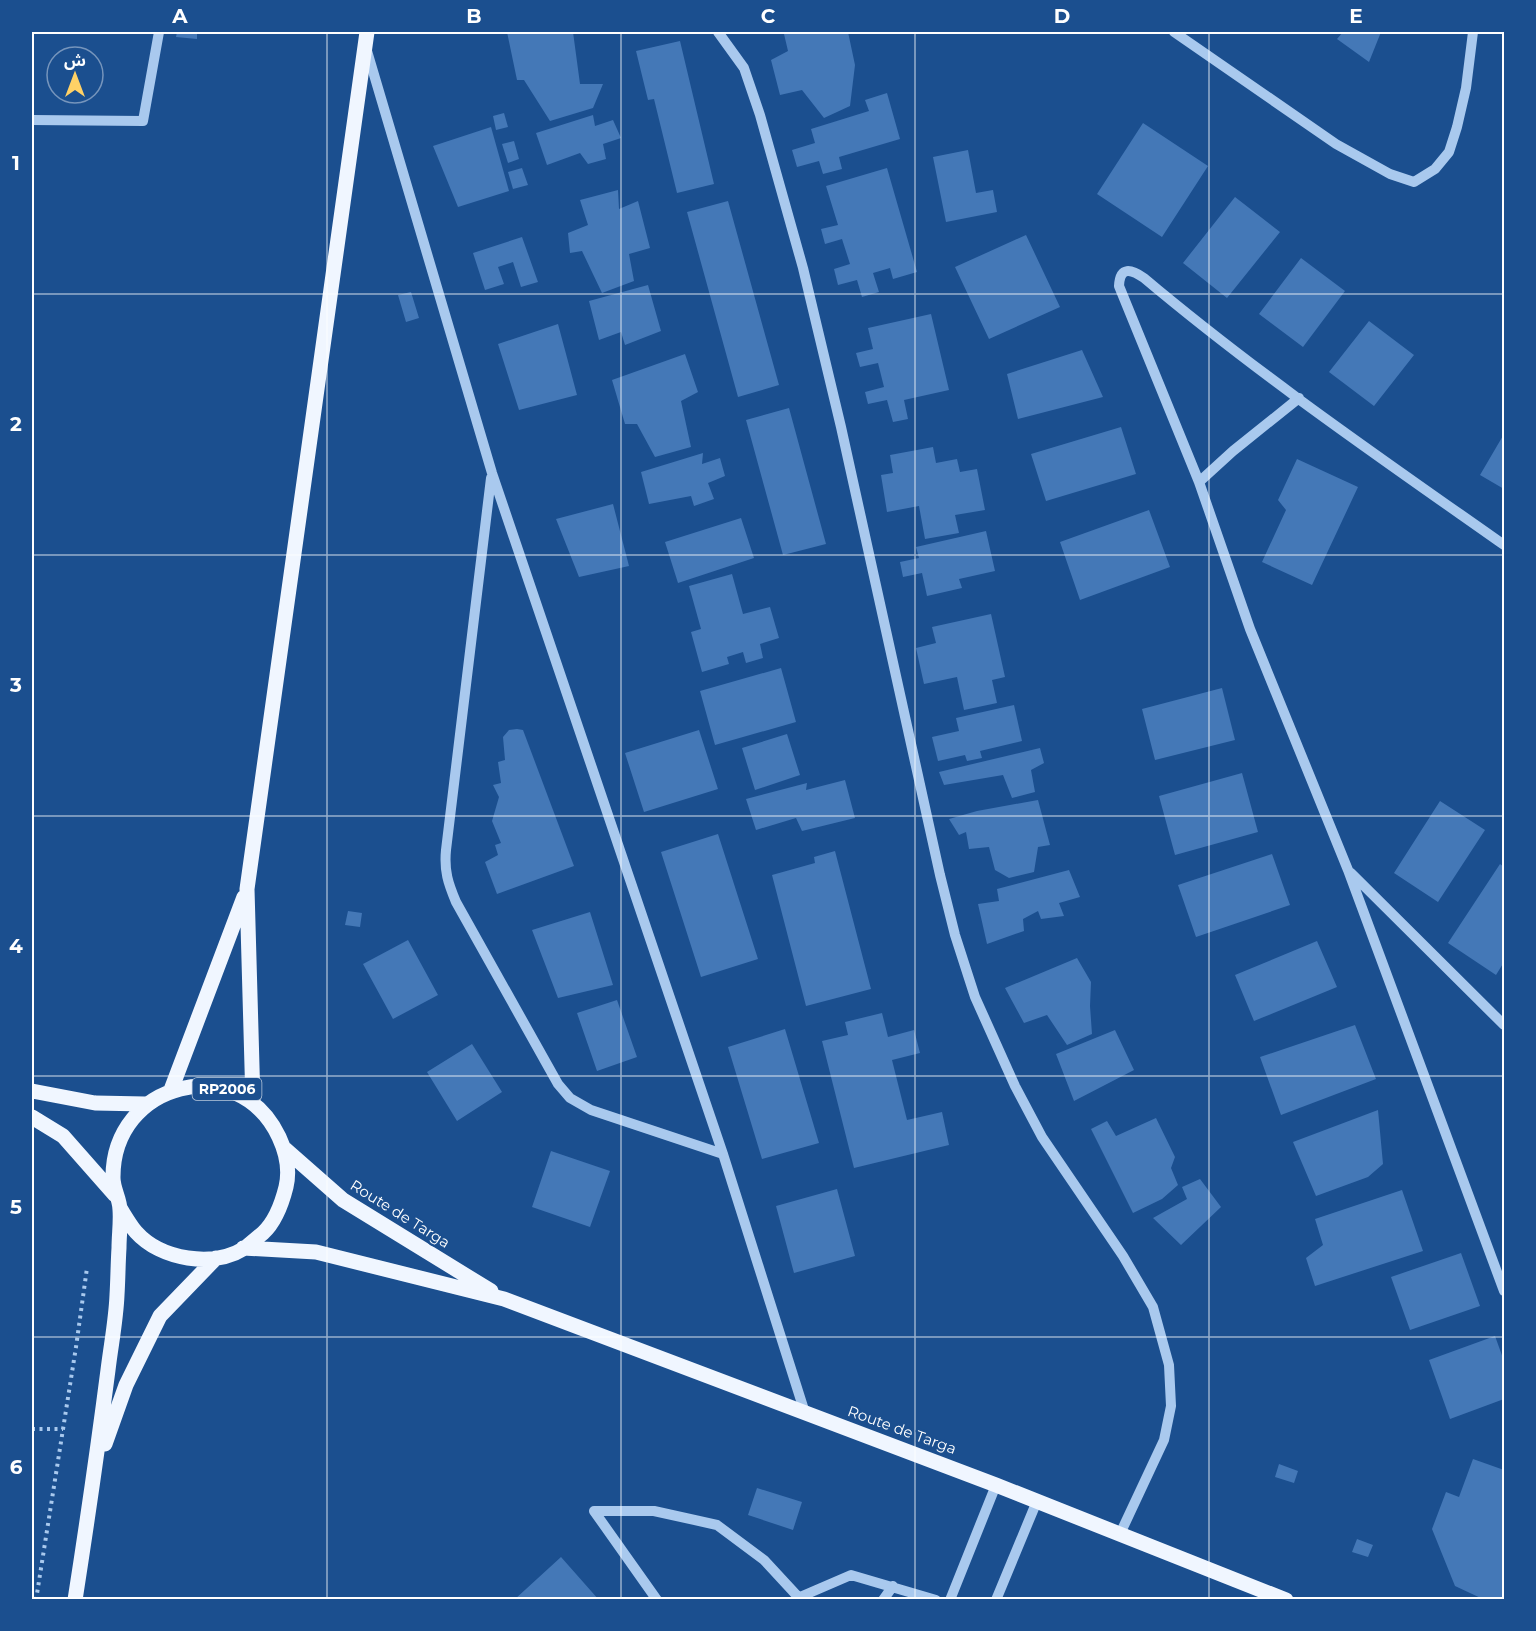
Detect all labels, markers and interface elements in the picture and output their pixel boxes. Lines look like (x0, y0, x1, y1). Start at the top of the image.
text: A (171, 4, 188, 28)
text: B (466, 4, 482, 28)
text: C (761, 4, 776, 28)
text: D (1054, 4, 1070, 28)
text: E (1349, 4, 1363, 28)
north arrow (45, 45, 105, 105)
text: ش (64, 51, 86, 70)
text: 1 (12, 151, 20, 175)
text: 2 (10, 412, 22, 436)
text: 3 (9, 673, 22, 697)
text: 4 (9, 934, 23, 958)
road number: RP2006 (192, 1078, 262, 1100)
street label: Route de Targa (347, 1175, 454, 1252)
text: 5 (10, 1195, 22, 1219)
street label: Route de Targa (845, 1401, 959, 1458)
text: 6 (10, 1455, 23, 1479)

